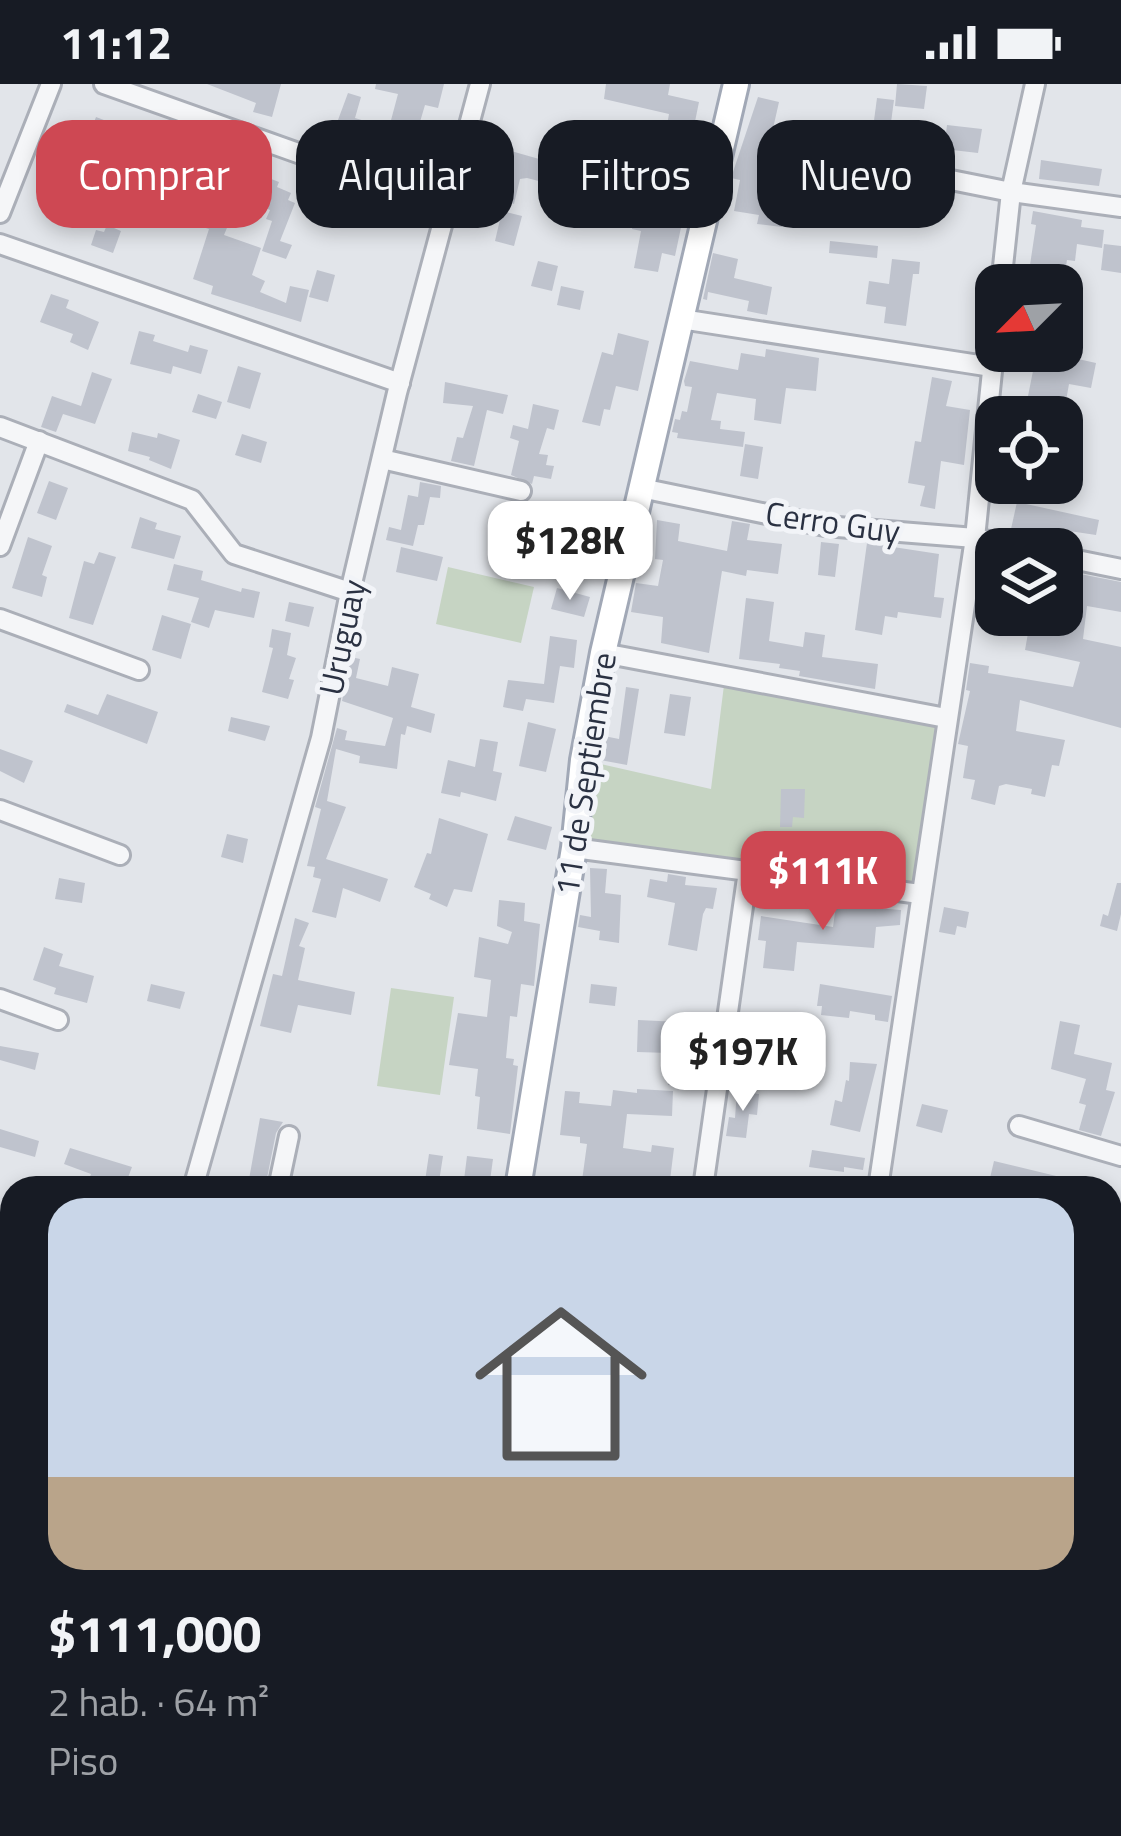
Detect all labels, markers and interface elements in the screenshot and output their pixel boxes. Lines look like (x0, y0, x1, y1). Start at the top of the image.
text: 11:12 (60, 8, 172, 76)
chip: Comprar (36, 120, 272, 228)
chip: Alquilar (296, 120, 514, 228)
chip: Filtros (538, 120, 733, 228)
chip: Nuevo (757, 120, 955, 228)
north arrow (975, 264, 1083, 372)
map controls (975, 264, 1083, 636)
button: locate (975, 396, 1083, 504)
street label: Cerro Guy (763, 488, 904, 556)
pin: $128K (486, 501, 654, 603)
text: $128K (515, 510, 625, 569)
button: layers (975, 528, 1083, 636)
street label: Uruguay (305, 575, 379, 699)
street label: 11 de Septiembre (541, 649, 629, 899)
pin: $111K (739, 831, 907, 933)
text: $111K (768, 840, 878, 899)
pin: $197K (659, 1012, 827, 1114)
text: $197K (688, 1021, 798, 1080)
icon: home (453, 1276, 669, 1492)
text: $111,000 (48, 1594, 261, 1672)
text: 2 hab. · 64 m² (48, 1672, 269, 1731)
text: Piso (48, 1731, 118, 1790)

